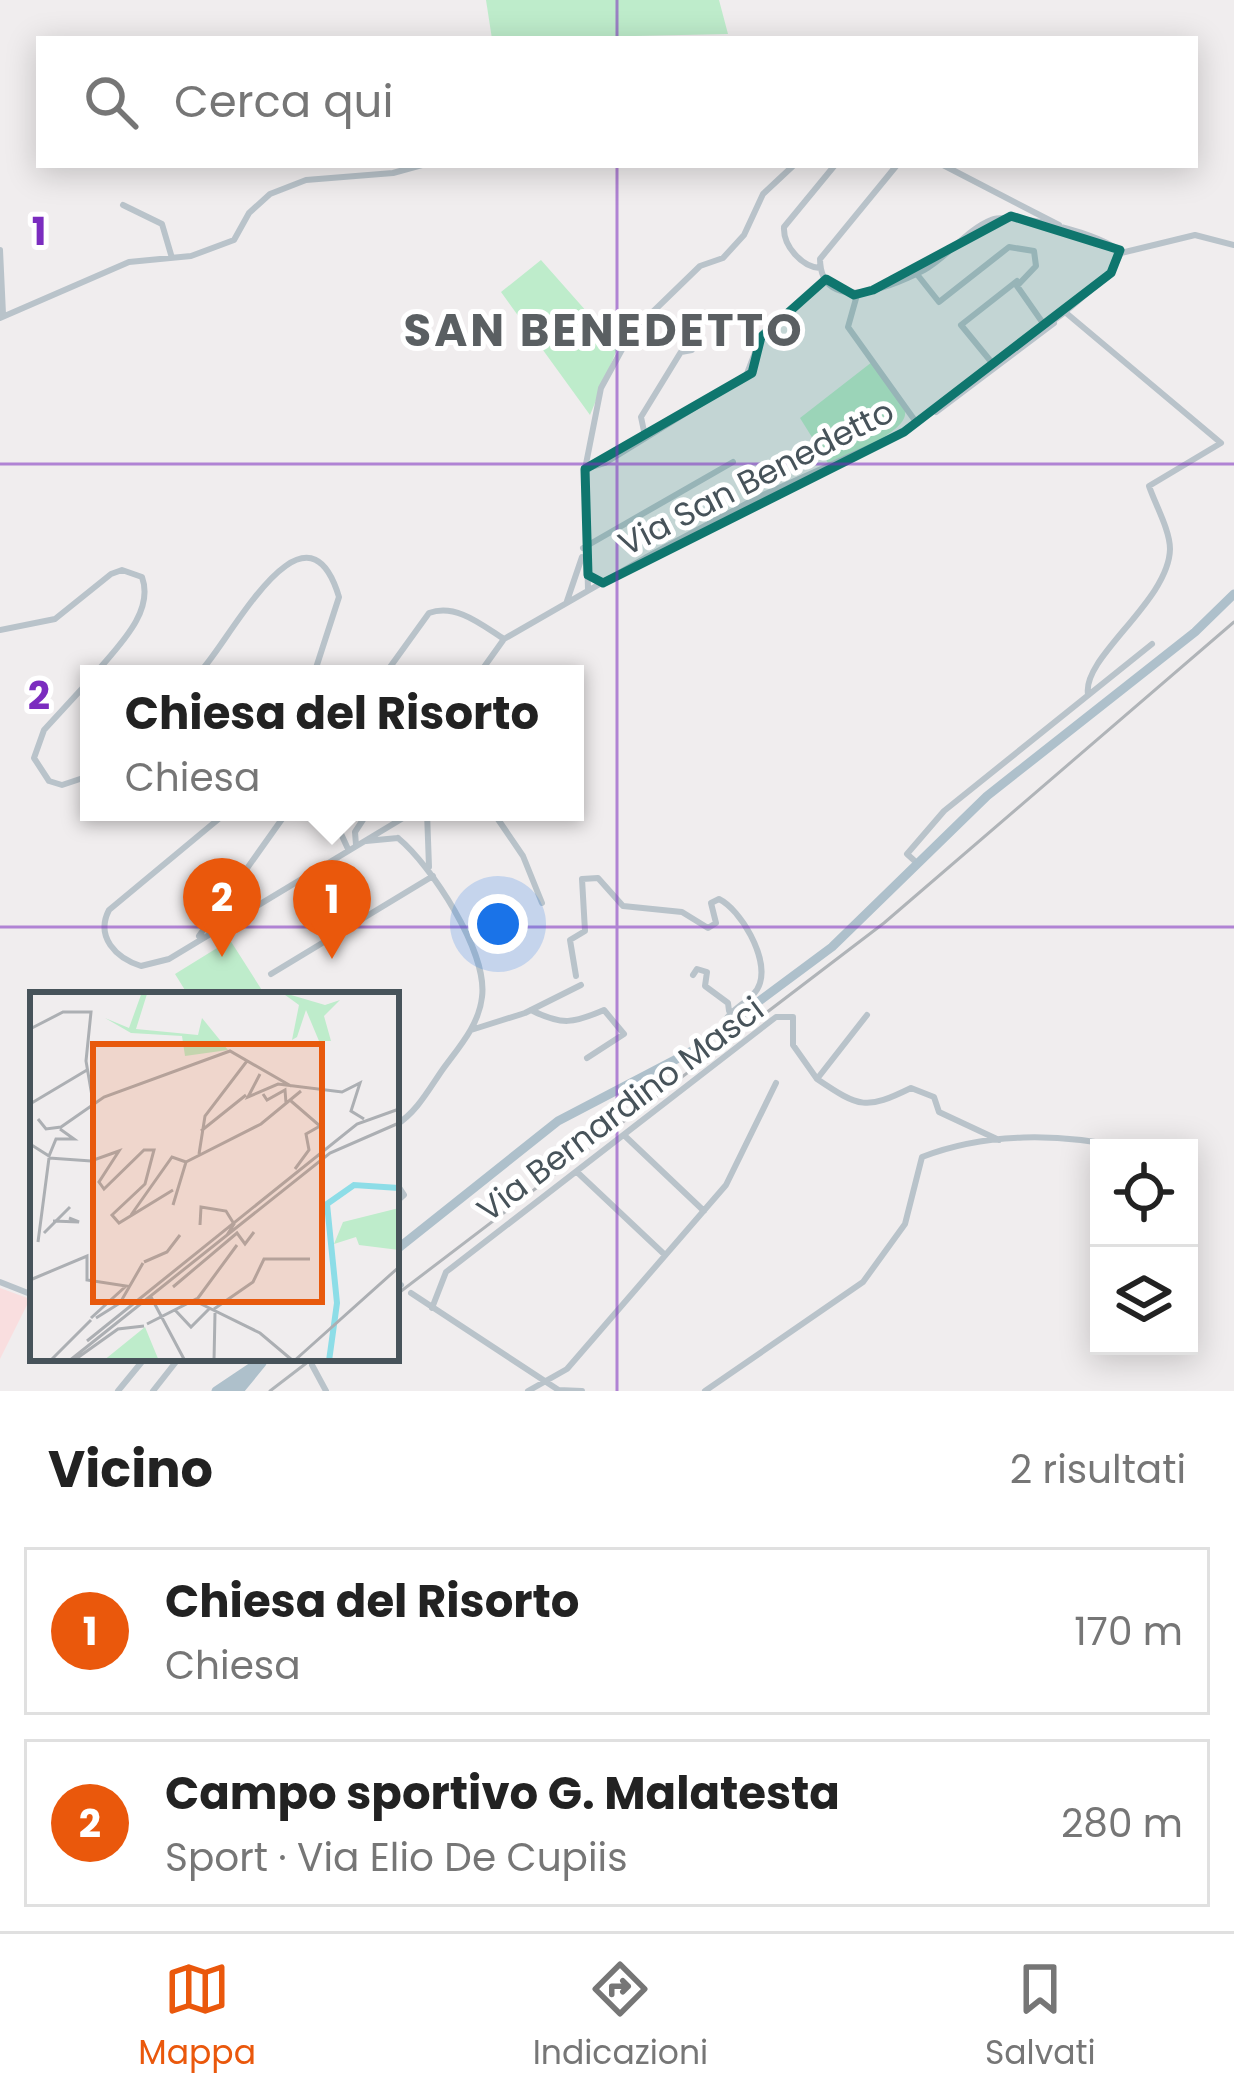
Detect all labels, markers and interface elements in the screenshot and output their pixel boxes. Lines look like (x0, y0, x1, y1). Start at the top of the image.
search box (36, 36, 1198, 168)
icon: search (78, 69, 144, 135)
text: Cerca qui (174, 70, 393, 133)
text: 1 (32, 204, 46, 259)
district label: SAN BENEDETTO (403, 299, 805, 362)
street label: Via San Benedetto (610, 388, 902, 567)
popup (80, 665, 584, 821)
text: 2 (28, 668, 50, 723)
text: Chiesa del Risorto (125, 682, 539, 745)
text: Chiesa (125, 750, 260, 805)
pin: 2 (183, 858, 261, 957)
pin: 1 (293, 860, 371, 959)
your location (468, 894, 528, 954)
street label: Via Bernardino Masci (467, 986, 773, 1233)
inset map (30, 992, 399, 1361)
map controls (1090, 1139, 1198, 1355)
button: locate (1090, 1139, 1198, 1247)
button: layers (1090, 1247, 1198, 1355)
text: Vicino (48, 1433, 213, 1505)
text: 2 risultati (1010, 1442, 1186, 1497)
text: Chiesa del Risorto (165, 1570, 580, 1633)
text: 1 (83, 1604, 97, 1659)
text: 170 m (1074, 1604, 1183, 1659)
text: Chiesa (165, 1638, 301, 1693)
text: Campo sportivo G. Malatesta (165, 1762, 840, 1825)
text: 2 (79, 1796, 101, 1851)
text: 280 m (1061, 1796, 1183, 1851)
text: Sport · Via Elio De Cupiis (165, 1830, 628, 1885)
tab: Mappa (138, 1956, 256, 2078)
tab: Indicazioni (533, 1956, 708, 2078)
tab: Salvati (985, 1956, 1096, 2078)

